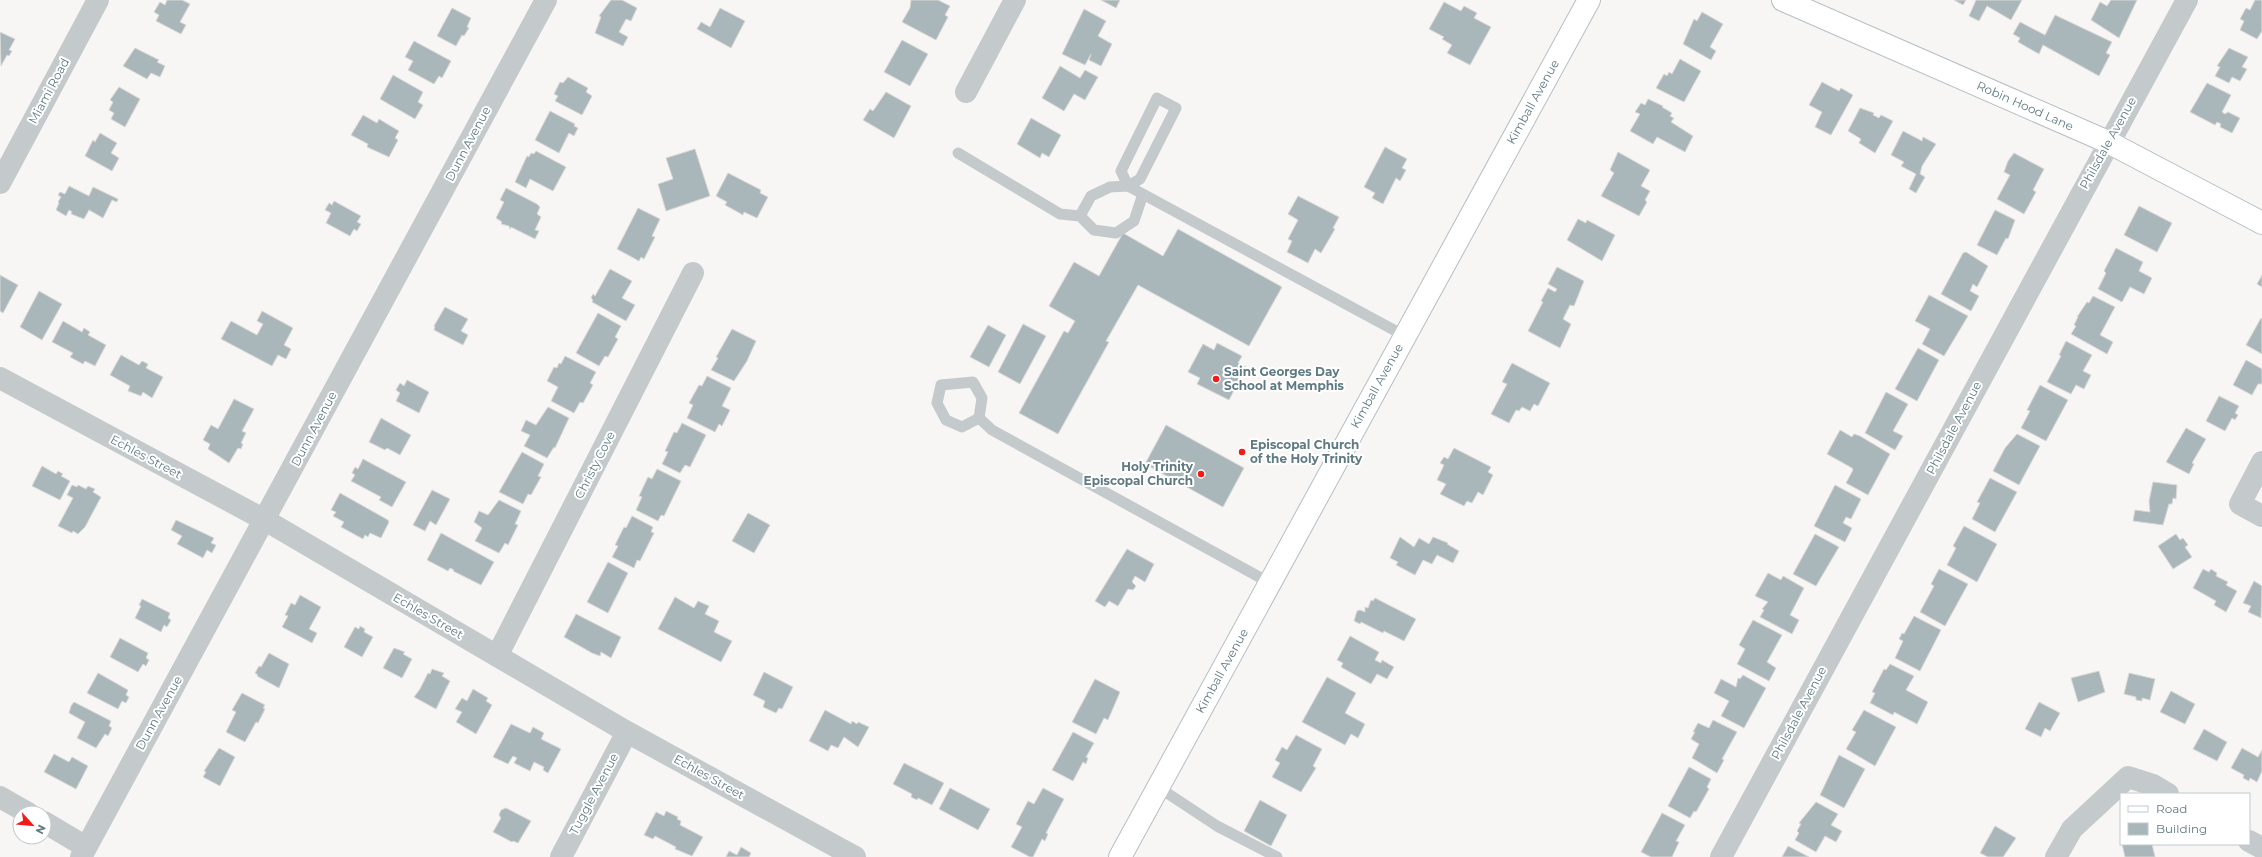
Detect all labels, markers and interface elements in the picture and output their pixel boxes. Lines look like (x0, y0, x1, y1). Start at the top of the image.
street label: Miami Road (25, 55, 72, 126)
street label: Kimball Avenue (1503, 57, 1562, 147)
street label: Robin Hood Lane (1974, 77, 2076, 134)
street label: Philsdale Avenue (2076, 94, 2139, 192)
street label: Dunn Avenue (442, 104, 494, 184)
street label: Kimball Avenue (1347, 341, 1406, 431)
place label: Saint Georges Day School at Memphis (1224, 364, 1345, 393)
marker: Saint Georges Day School at Memphis (1211, 374, 1221, 384)
street label: Philsdale Avenue (1923, 379, 1984, 477)
street label: Dunn Avenue (288, 389, 340, 469)
street label: Christy Cove (571, 429, 618, 501)
street label: Echles Street (108, 432, 185, 482)
place label: Episcopal Church of the Holy Trinity (1250, 437, 1363, 466)
marker: Episcopal Church of the Holy Trinity (1237, 447, 1247, 457)
place label: Holy Trinity Episcopal Church (1084, 459, 1194, 488)
marker: Holy Trinity Episcopal Church (1196, 469, 1206, 479)
street label: Echles Street (391, 589, 466, 642)
street label: Kimball Avenue (1192, 626, 1251, 716)
street label: Philsdale Avenue (1768, 664, 1829, 762)
street label: Dunn Avenue (132, 673, 185, 753)
street label: Tuggle Avenue (566, 750, 621, 837)
street label: Echles Street (671, 751, 747, 802)
legend (2120, 793, 2250, 845)
text: Road (2156, 801, 2187, 816)
north arrow (12, 805, 52, 845)
text: Building (2156, 821, 2207, 836)
text: N (33, 822, 49, 837)

